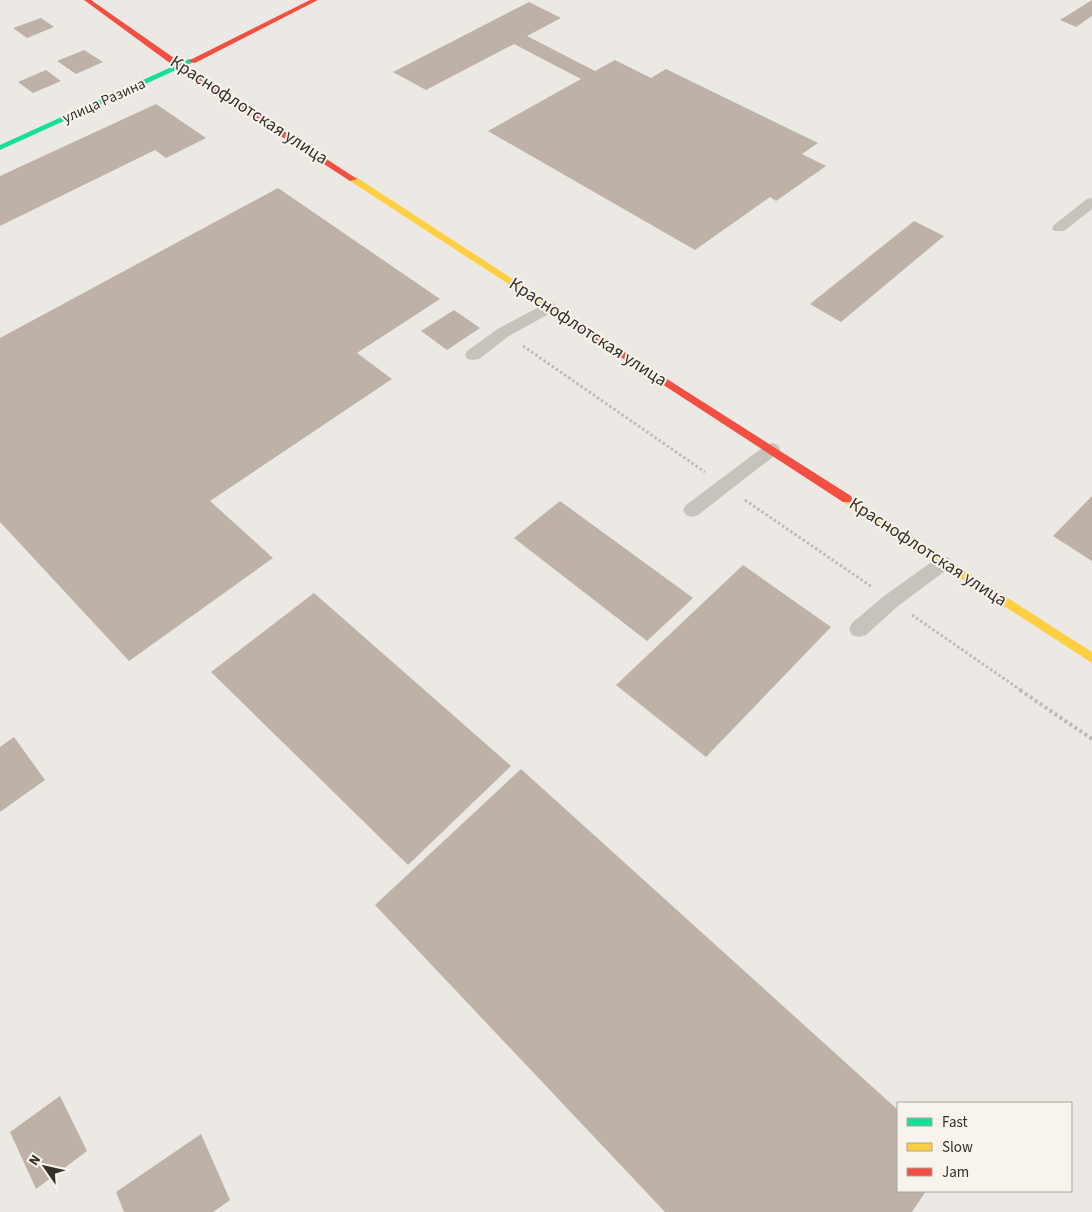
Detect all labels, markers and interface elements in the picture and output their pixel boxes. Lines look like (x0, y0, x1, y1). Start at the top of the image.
street label: Краснофлотская улица (165, 50, 333, 170)
street label: улица Разина (59, 73, 149, 129)
street label: Краснофлотская улица (504, 272, 672, 392)
street label: Краснофлотская улица (844, 492, 1012, 612)
legend (897, 1102, 1072, 1192)
text: Fast (942, 1112, 968, 1133)
text: Slow (942, 1137, 973, 1158)
north arrow (20, 1142, 70, 1192)
text: N (24, 1151, 46, 1170)
text: Jam (942, 1162, 969, 1183)

